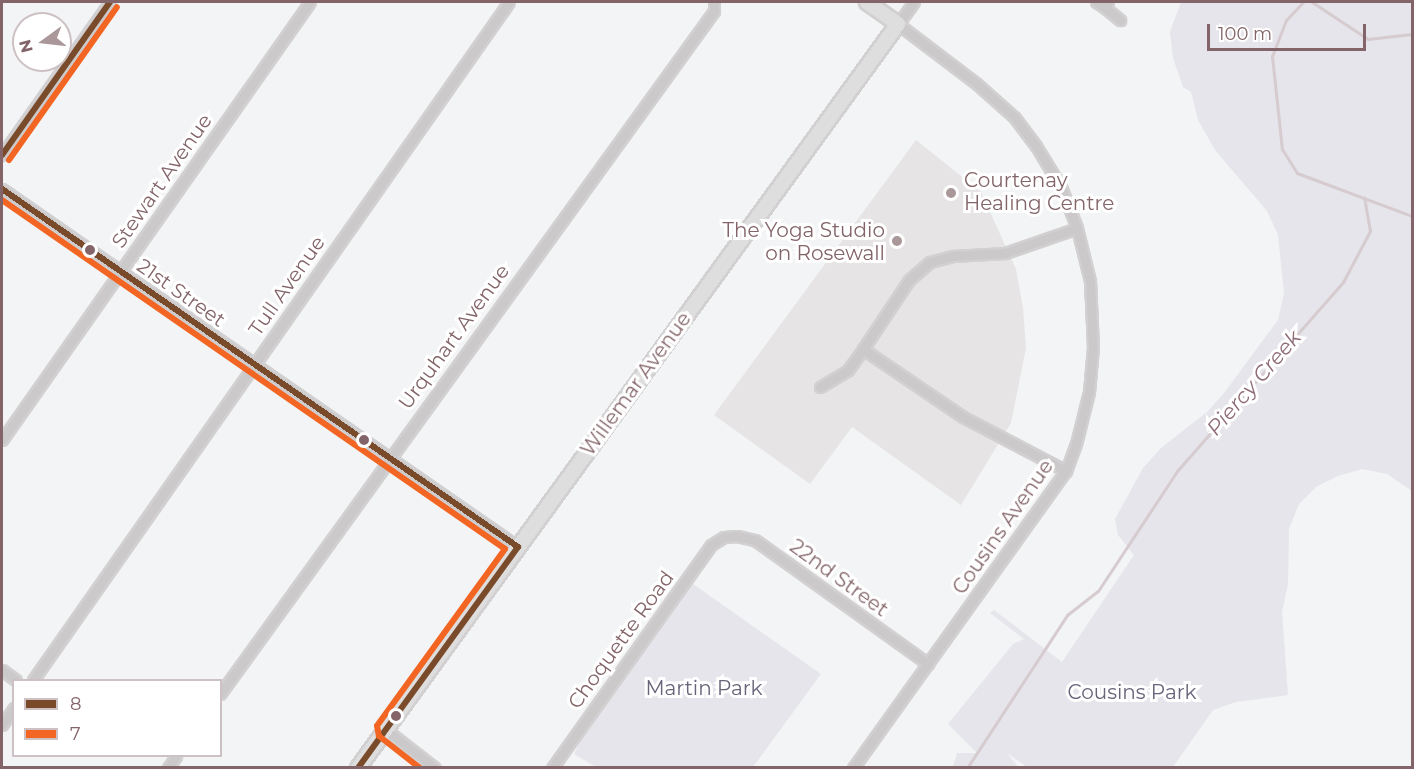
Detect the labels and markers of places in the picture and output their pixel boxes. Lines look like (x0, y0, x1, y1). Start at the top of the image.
place label: Courtenay Healing Centre (964, 169, 1114, 216)
marker: Courtenay Healing Centre (942, 184, 960, 202)
place label: The Yoga Studio on Rosewall (723, 218, 885, 265)
marker: The Yoga Studio on Rosewall (890, 234, 904, 248)
unlabelled marker (84, 244, 96, 256)
unlabelled marker (358, 434, 370, 446)
unlabelled marker (390, 710, 402, 722)

